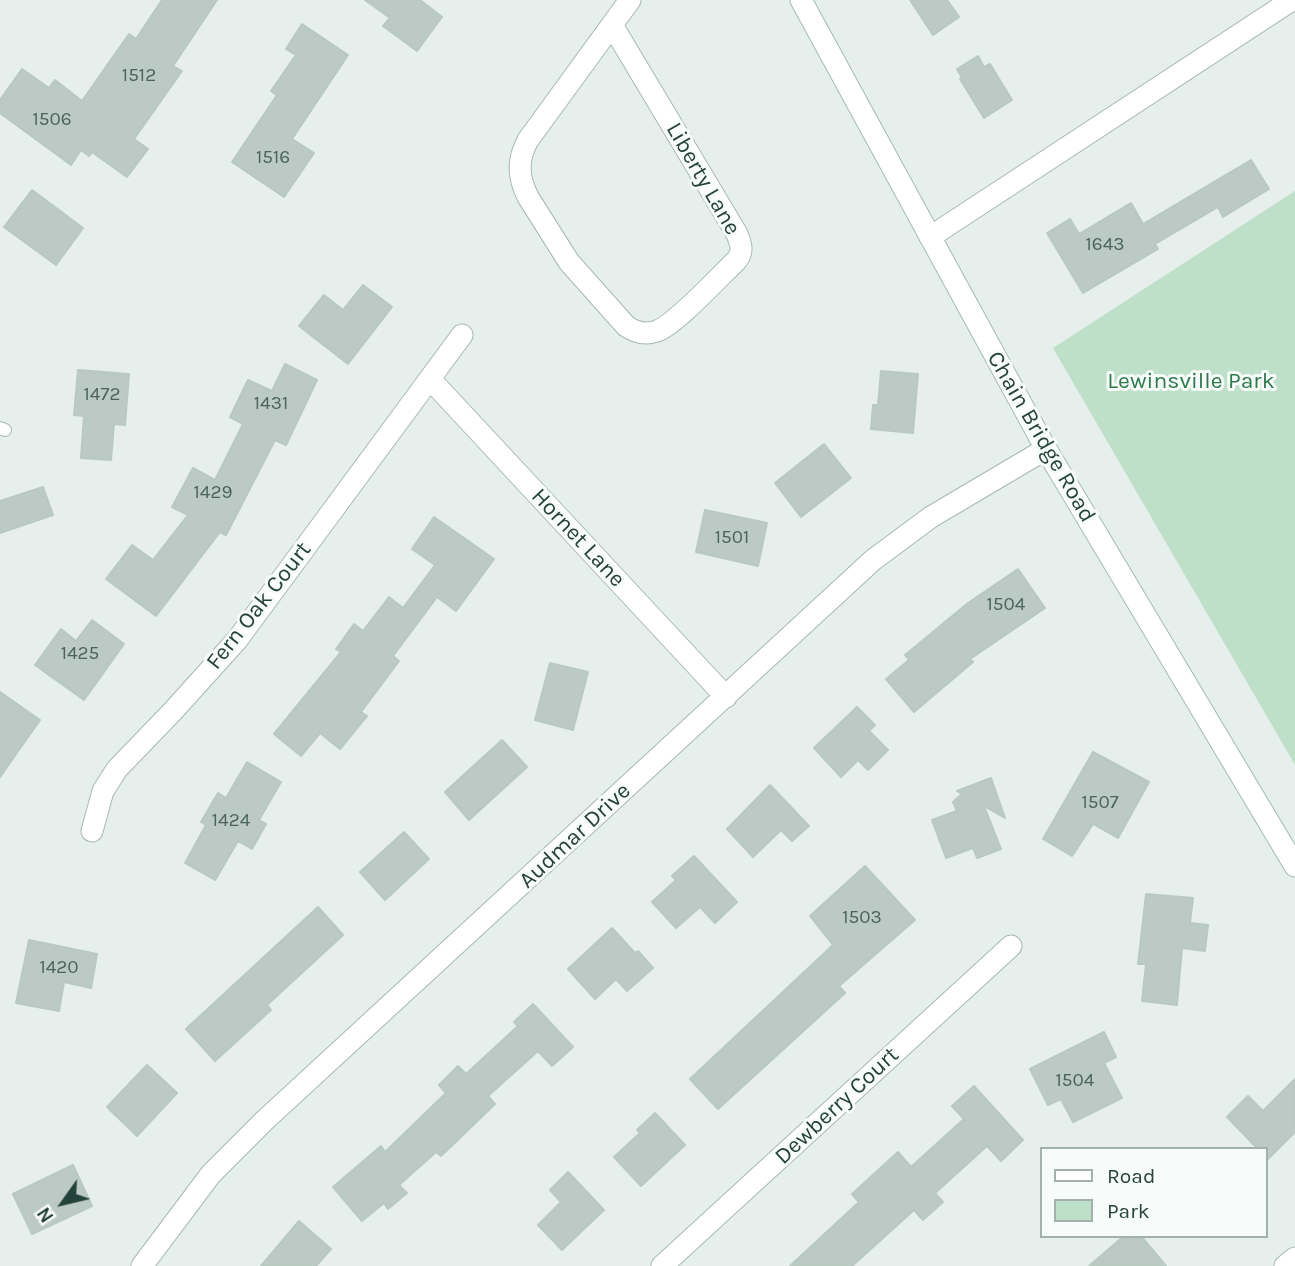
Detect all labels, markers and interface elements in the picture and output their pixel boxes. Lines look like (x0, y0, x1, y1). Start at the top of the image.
house number: 1512 (122, 65, 156, 87)
house number: 1506 (32, 109, 72, 131)
street label: Liberty Lane (660, 118, 746, 240)
house number: 1516 (256, 147, 290, 169)
house number: 1643 (1086, 234, 1124, 256)
street label: Chain Bridge Road (981, 346, 1101, 528)
park label: Lewinsville Park (1107, 367, 1275, 395)
house number: 1472 (84, 384, 120, 406)
house number: 1431 (254, 393, 288, 415)
house number: 1429 (194, 482, 232, 504)
street label: Hornet Lane (525, 483, 631, 593)
house number: 1501 (715, 527, 749, 549)
street label: Fern Oak Court (201, 537, 317, 675)
house number: 1504 (987, 594, 1025, 616)
house number: 1425 (61, 643, 99, 665)
street label: Audmar Drive (514, 777, 636, 895)
house number: 1507 (1081, 792, 1119, 814)
house number: 1424 (212, 810, 250, 832)
house number: 1503 (842, 907, 882, 929)
house number: 1420 (39, 957, 79, 979)
street label: Dewberry Court (769, 1042, 905, 1170)
house number: 1504 (1056, 1070, 1094, 1092)
legend (1040, 1147, 1267, 1238)
text: Road (1107, 1164, 1155, 1188)
north arrow (28, 1168, 98, 1238)
text: Park (1107, 1199, 1150, 1223)
text: N (33, 1203, 59, 1227)

